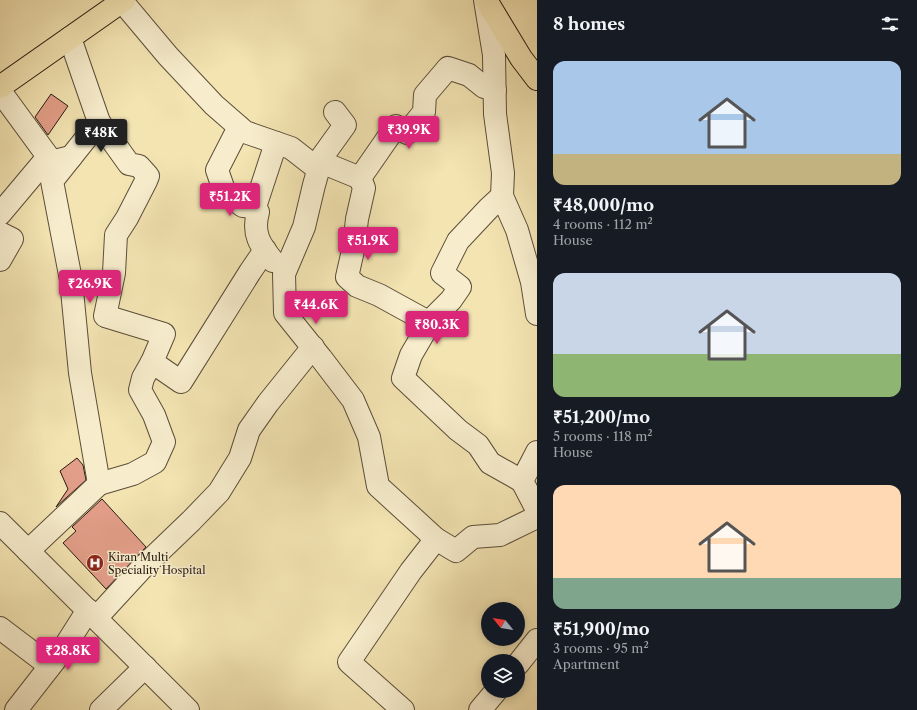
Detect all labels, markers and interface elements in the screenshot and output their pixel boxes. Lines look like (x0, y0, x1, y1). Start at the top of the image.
icon: filters (879, 13, 901, 35)
text: 8 homes (553, 14, 625, 34)
icon: home (691, 87, 763, 159)
pin: ₹39.9K (376, 116, 442, 150)
pin: ₹48K (77, 119, 125, 153)
text: ₹39.9K (387, 121, 431, 137)
text: ₹48K (84, 124, 118, 140)
pin: ₹51.2K (197, 183, 263, 217)
text: ₹51.2K (209, 188, 251, 204)
text: ₹48,000/mo (553, 195, 654, 215)
text: 4 rooms · 112 m² (553, 216, 653, 232)
pin: ₹51.9K (335, 227, 401, 261)
text: ₹51.9K (347, 232, 389, 248)
text: House (553, 232, 593, 248)
pin: ₹26.9K (57, 270, 123, 304)
text: ₹26.9K (68, 275, 112, 291)
pin: ₹44.6K (283, 291, 349, 325)
text: ₹44.6K (294, 296, 338, 312)
icon: home (691, 299, 763, 371)
pin: ₹80.3K (404, 311, 470, 345)
text: ₹80.3K (415, 316, 459, 332)
text: ₹51,200/mo (553, 407, 650, 427)
text: 5 rooms · 118 m² (553, 428, 653, 444)
text: House (553, 444, 593, 460)
icon: home (691, 511, 763, 583)
place label: Kiran Multi Speciality Hospital (108, 550, 206, 577)
hospital icon: Kiran Multi Speciality Hospital (85, 553, 105, 573)
north arrow (481, 602, 525, 646)
map controls (481, 602, 525, 698)
text: ₹51,900/mo (553, 619, 650, 639)
pin: ₹28.8K (35, 637, 101, 671)
text: 3 rooms · 95 m² (553, 640, 649, 656)
text: ₹28.8K (45, 642, 91, 658)
button: layers (481, 654, 525, 698)
text: Apartment (553, 656, 620, 672)

